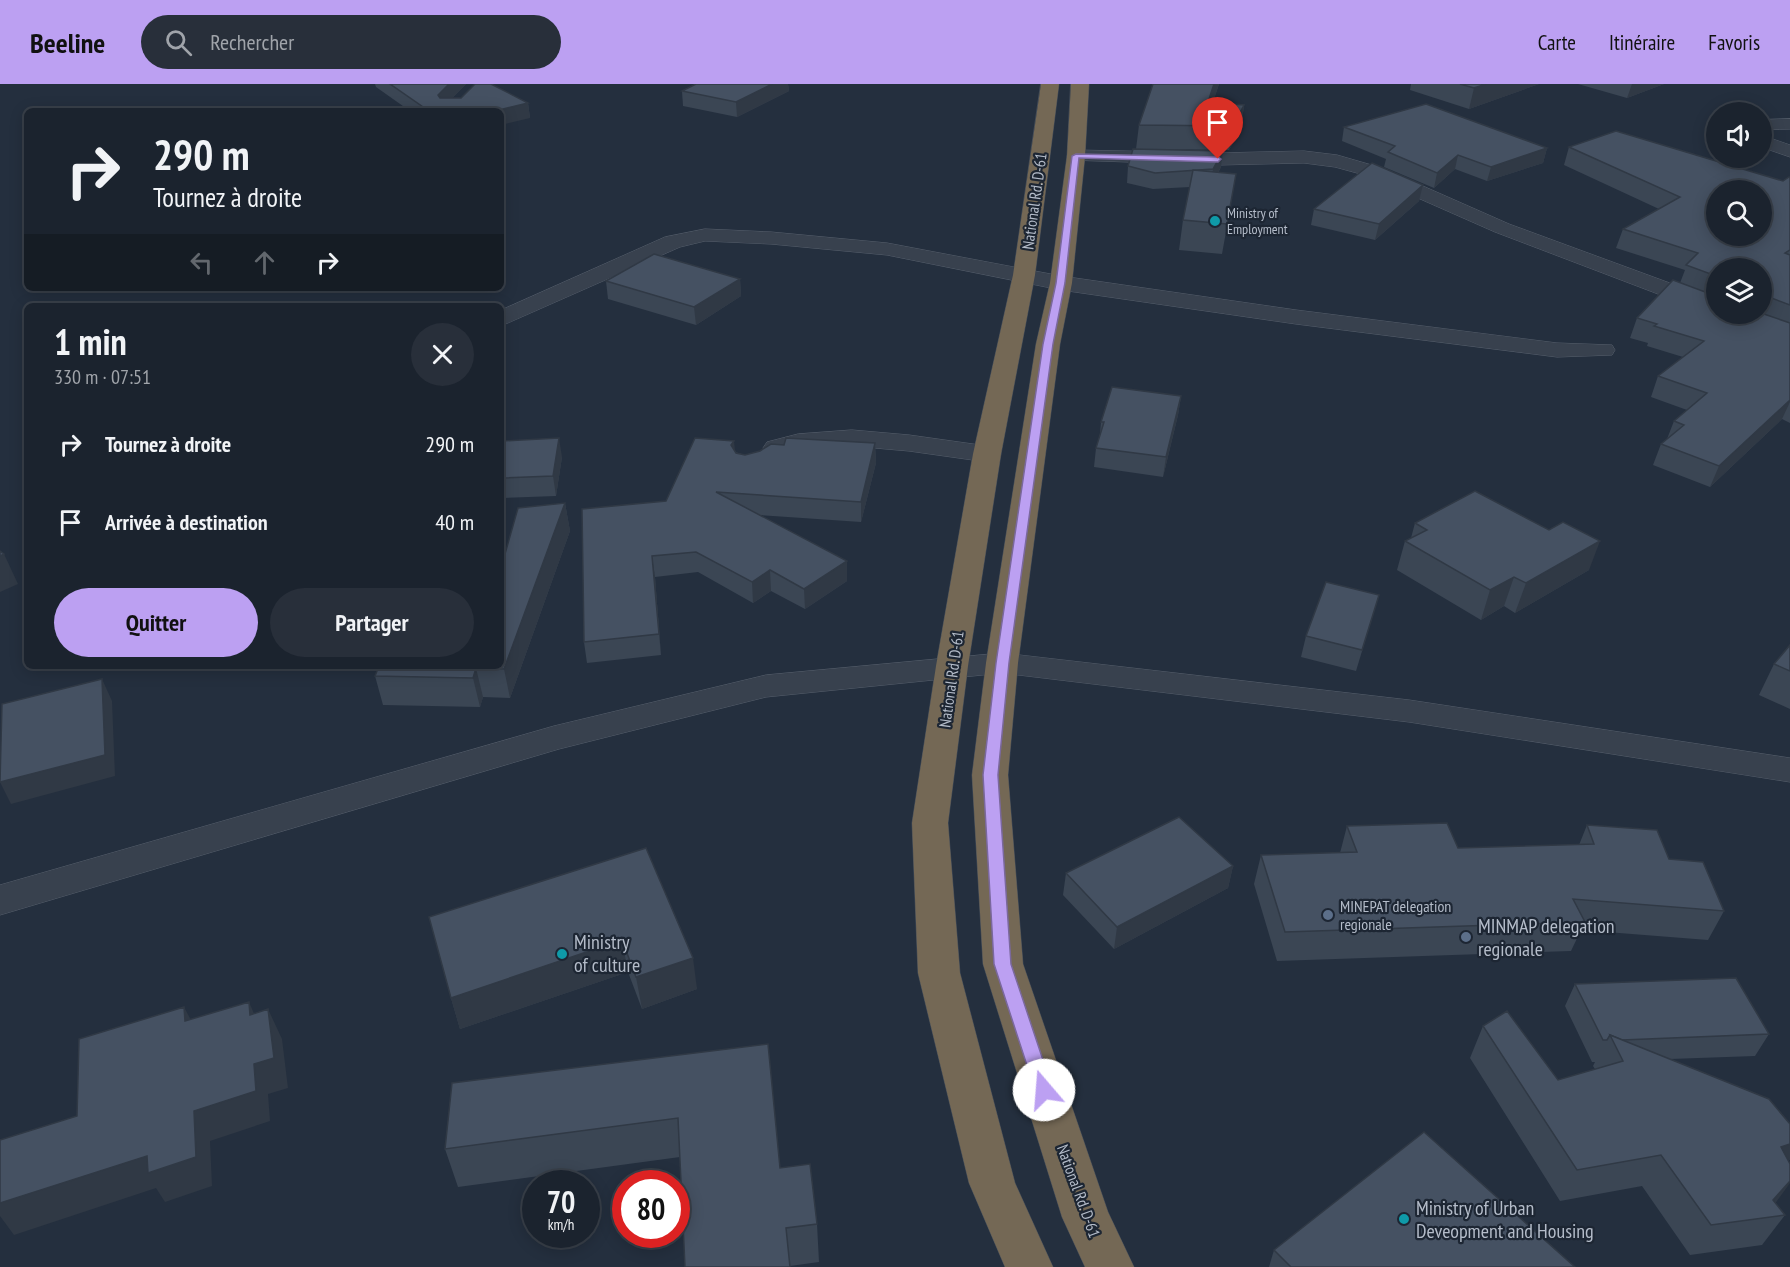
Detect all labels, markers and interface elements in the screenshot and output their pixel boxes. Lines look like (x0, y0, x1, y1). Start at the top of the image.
search box (141, 15, 561, 69)
text: Beeline (30, 24, 105, 61)
icon: search (162, 26, 195, 59)
text: Rechercher (210, 28, 294, 56)
text: Carte (1538, 29, 1576, 56)
text: Itinéraire (1609, 29, 1675, 56)
text: Favoris (1708, 29, 1760, 56)
pin (1192, 97, 1243, 159)
map controls (1706, 102, 1772, 324)
button: sound (1706, 102, 1772, 168)
icon: arrive (1201, 106, 1234, 139)
text: 290 m (153, 127, 250, 182)
icon: right (54, 132, 132, 210)
street label: National Rd. D-61 (1017, 151, 1051, 251)
text: Tournez à droite (153, 180, 302, 214)
button: search (1706, 180, 1772, 246)
place label: Ministry of Employment (1227, 204, 1288, 238)
marker: Ministry of Employment (1208, 214, 1222, 228)
icon: left (185, 246, 218, 279)
icon: ahead (248, 246, 281, 279)
icon: right (311, 246, 344, 279)
button: layers (1706, 258, 1772, 324)
text: 1 min (54, 318, 127, 365)
button: close (411, 323, 474, 386)
text: 330 m · 07:51 (54, 364, 151, 390)
icon: right (54, 428, 87, 461)
text: Tournez à droite (105, 430, 231, 458)
text: 290 m (425, 430, 474, 458)
icon: arrive (54, 506, 87, 539)
text: Arrivée à destination (105, 508, 268, 536)
text: 40 m (435, 508, 474, 536)
button: Quitter (54, 588, 258, 657)
button: Partager (270, 588, 474, 657)
street label: National Rd. D-61 (934, 629, 968, 729)
place label: MINEPAT delegation regionale (1340, 896, 1451, 934)
marker: MINEPAT delegation regionale (1321, 908, 1335, 922)
place label: MINMAP delegation regionale (1478, 913, 1615, 962)
place label: Ministry of culture (574, 929, 640, 978)
marker: MINMAP delegation regionale (1459, 930, 1473, 944)
marker: Ministry of culture (555, 947, 569, 961)
position arrow (1012, 1058, 1076, 1122)
street label: National Rd. D-61 (1053, 1142, 1105, 1240)
speed limit sign: 80 (612, 1170, 690, 1248)
text: 70 (547, 1182, 575, 1221)
place label: Ministry of Urban Deveopment and Housing (1416, 1195, 1594, 1244)
marker: Ministry of Urban Deveopment and Housing (1397, 1212, 1411, 1226)
text: km/h (548, 1215, 574, 1234)

